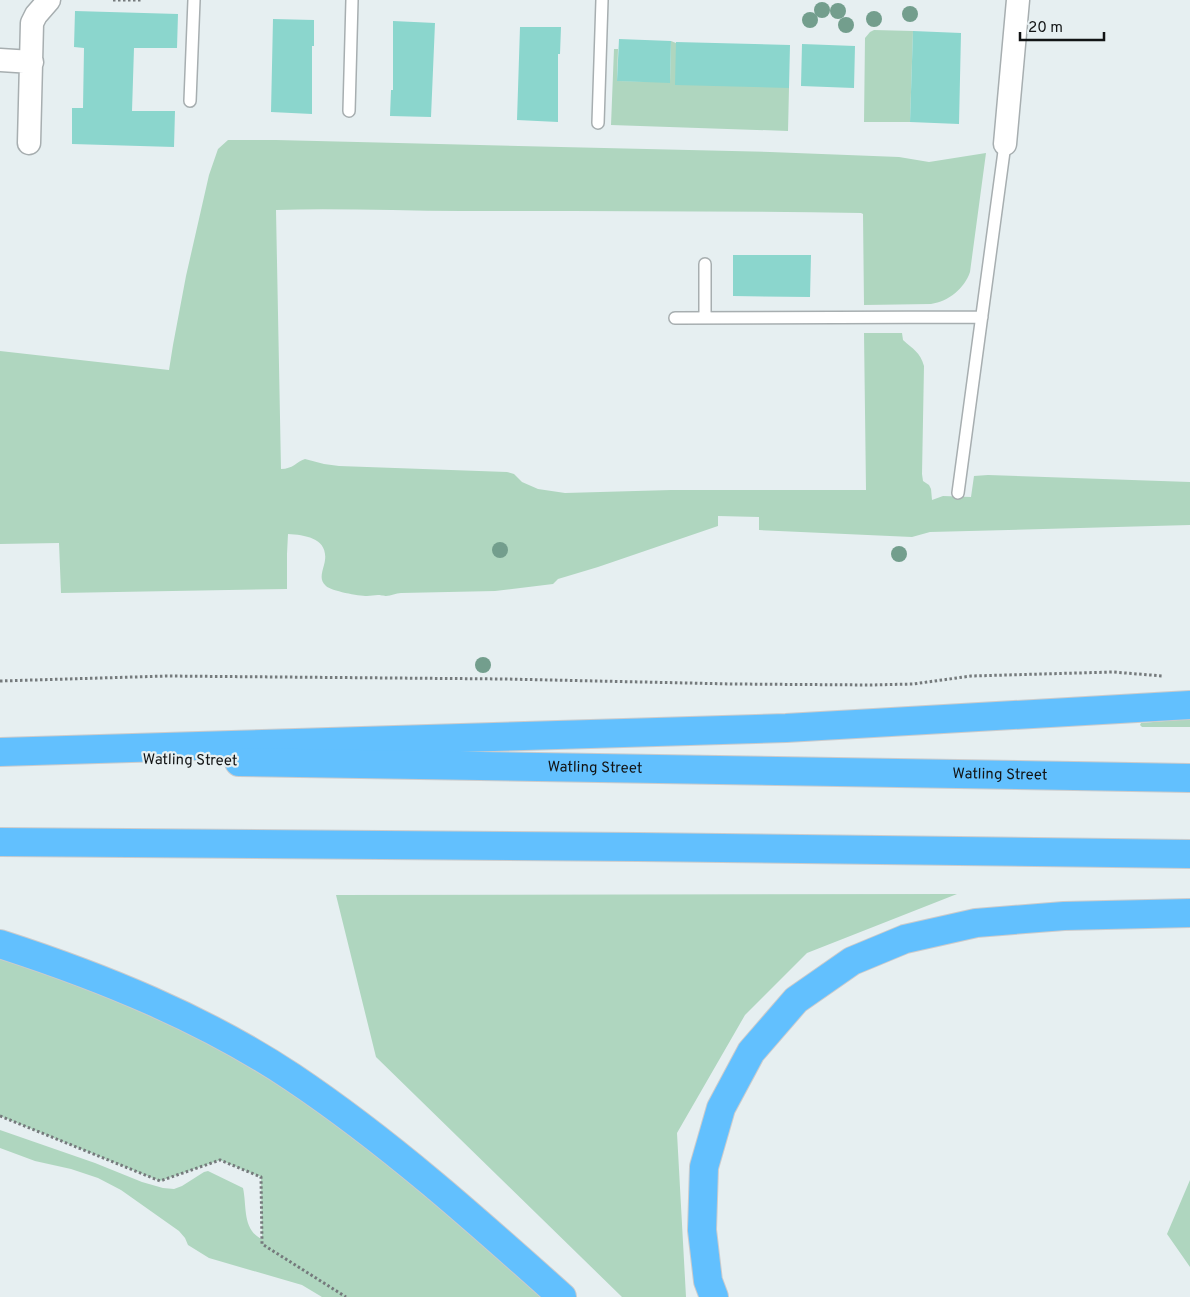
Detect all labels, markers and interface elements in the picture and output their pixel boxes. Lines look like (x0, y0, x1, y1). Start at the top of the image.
scale bar (1020, 10, 1104, 42)
text: 20 m (1028, 19, 1063, 38)
street label: Watling Street (142, 751, 238, 771)
street label: Watling Street (547, 758, 643, 778)
street label: Watling Street (952, 765, 1048, 785)

